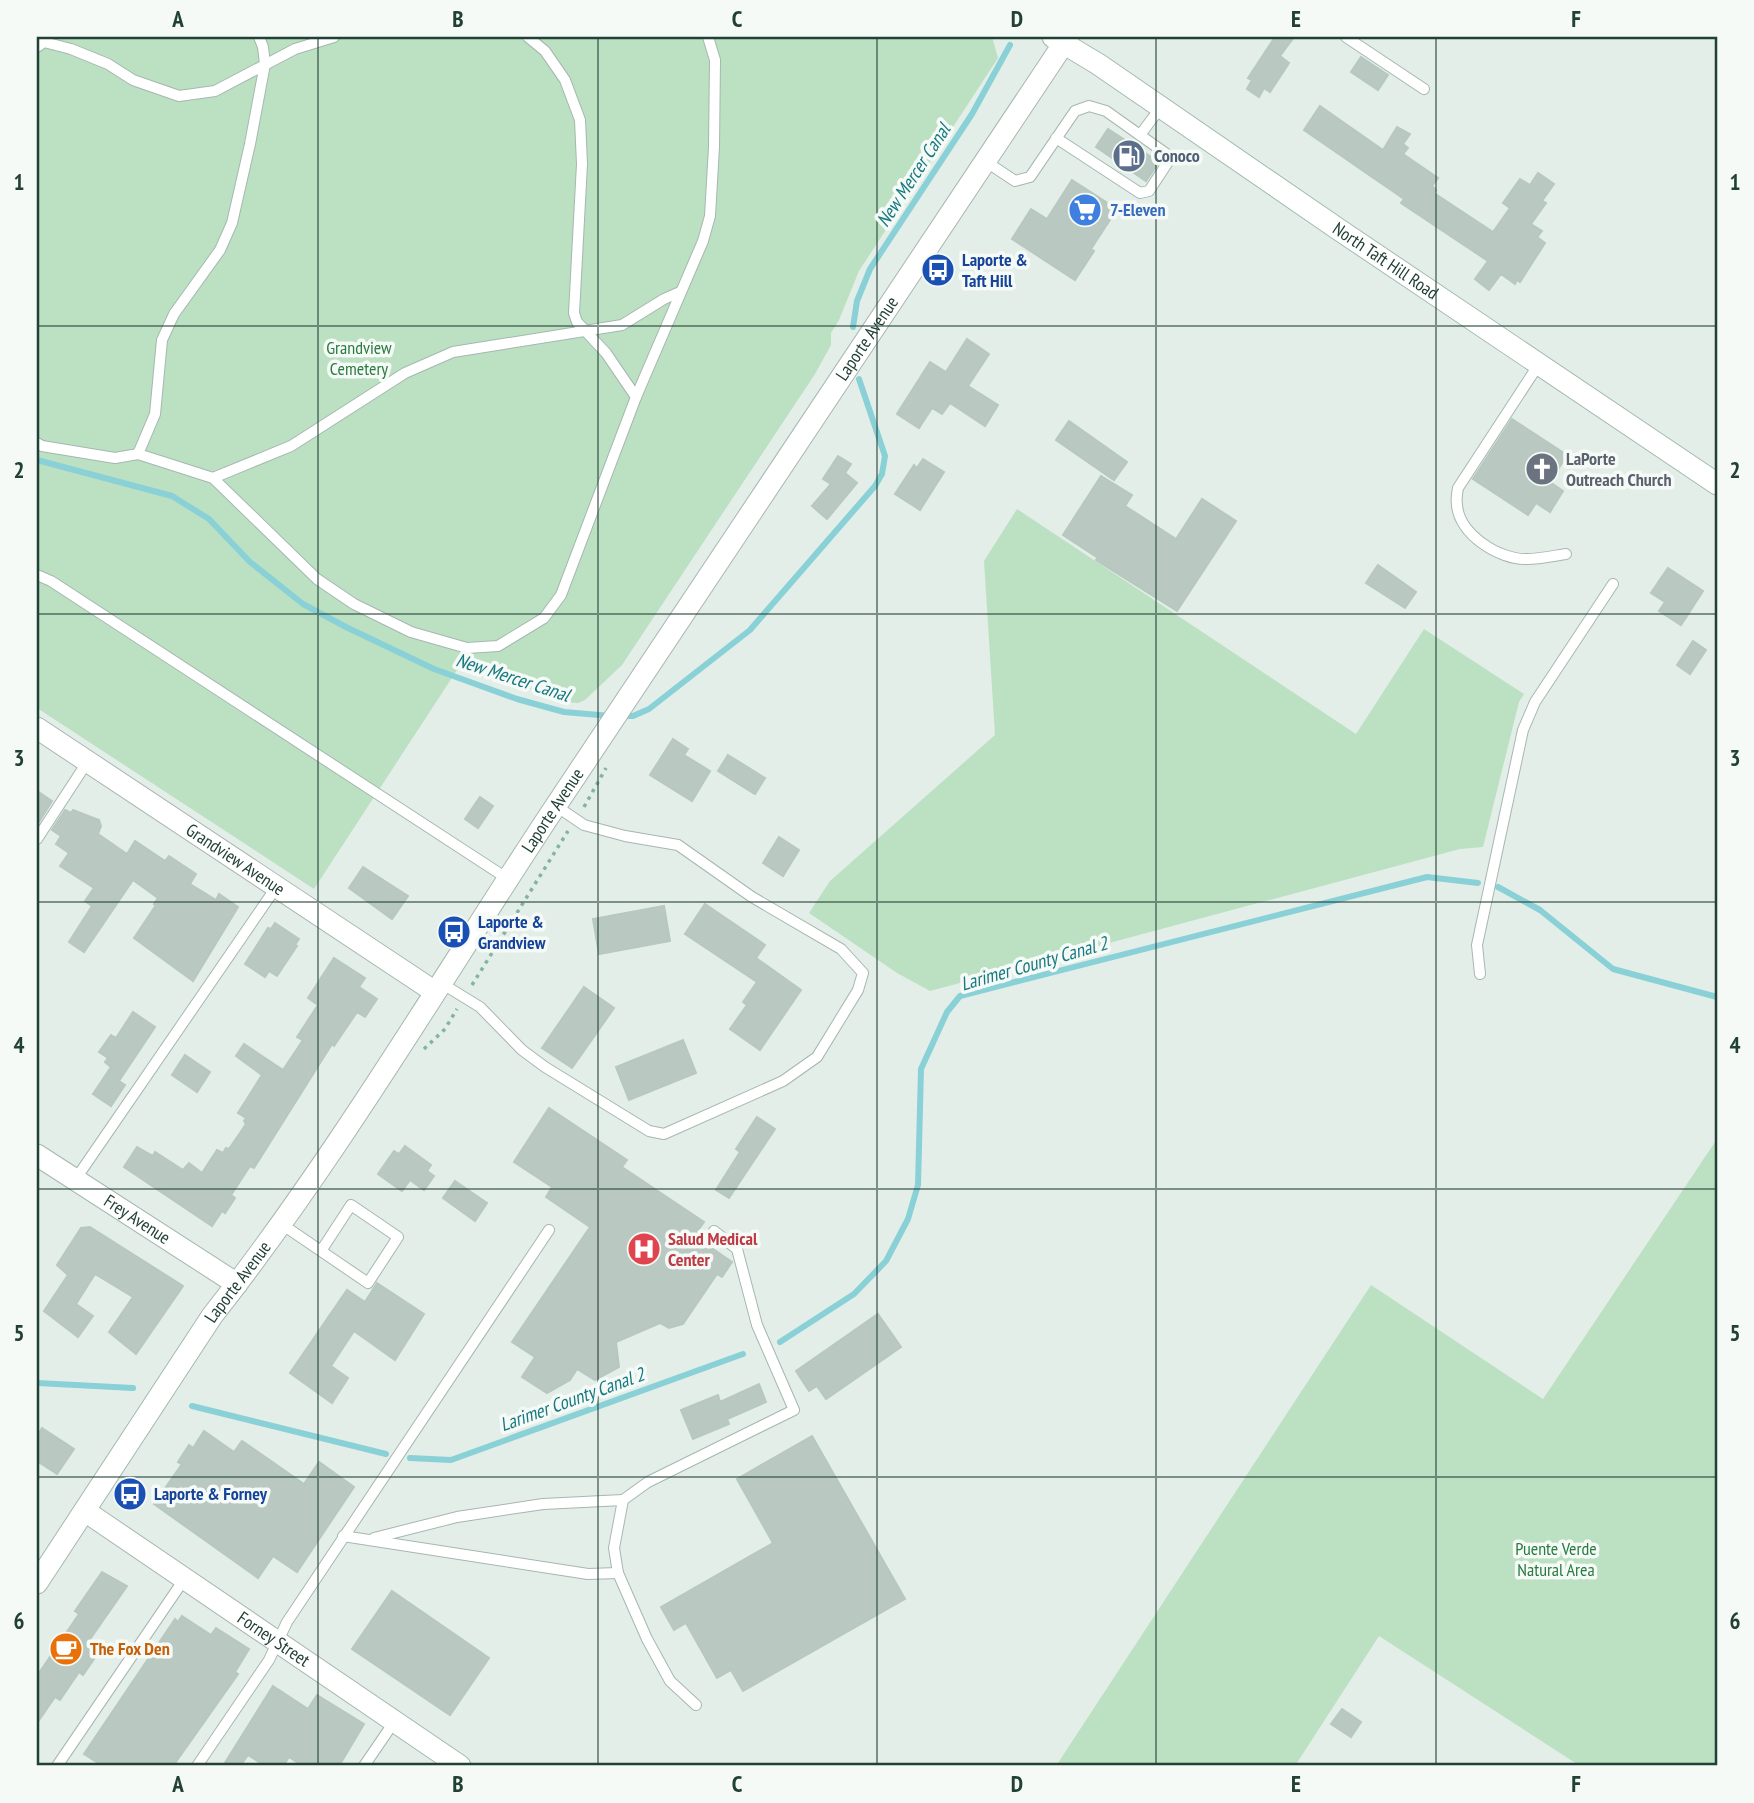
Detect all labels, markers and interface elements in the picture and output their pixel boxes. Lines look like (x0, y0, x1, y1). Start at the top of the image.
text: A (171, 4, 184, 33)
text: B (452, 4, 464, 33)
text: C (732, 4, 743, 33)
text: D (1011, 4, 1023, 33)
text: E (1291, 4, 1301, 33)
text: F (1571, 4, 1581, 33)
water label: New Mercer Canal (871, 118, 956, 231)
fuel station icon: Conoco (1110, 137, 1148, 175)
place label: Conoco (1154, 144, 1200, 167)
text: 1 (14, 167, 25, 196)
text: 1 (1730, 167, 1741, 196)
supermarket icon: 7-Eleven (1066, 191, 1104, 229)
place label: 7-Eleven (1110, 198, 1166, 221)
street label: North Taft Hill Road (1329, 217, 1443, 304)
place label: Laporte & Taft Hill (962, 248, 1028, 292)
bus stop icon: Laporte & Taft Hill (919, 251, 957, 289)
street label: Laporte Avenue (830, 292, 903, 385)
park label: Grandview Cemetery (326, 336, 392, 380)
place label: LaPorte Outreach Church (1566, 447, 1671, 491)
church icon: LaPorte Outreach Church (1523, 450, 1561, 488)
text: 2 (14, 455, 25, 484)
text: 2 (1730, 455, 1741, 484)
water label: New Mercer Canal (453, 647, 574, 707)
text: 3 (14, 743, 25, 772)
text: 3 (1730, 743, 1741, 772)
street label: Laporte Avenue (516, 764, 588, 857)
street label: Grandview Avenue (182, 818, 289, 900)
place label: Laporte & Grandview (478, 910, 546, 954)
bus stop icon: Laporte & Grandview (435, 913, 473, 951)
water label: Larimer County Canal 2 (958, 930, 1112, 995)
text: 4 (14, 1030, 25, 1059)
text: 4 (1730, 1030, 1741, 1059)
street label: Frey Avenue (100, 1189, 175, 1249)
place label: Salud Medical Center (668, 1227, 758, 1271)
hospital icon: Salud Medical Center (625, 1230, 663, 1268)
street label: Laporte Avenue (199, 1236, 276, 1327)
text: 5 (14, 1318, 25, 1347)
text: 5 (1730, 1318, 1741, 1347)
water label: Larimer County Canal 2 (497, 1361, 649, 1436)
bus stop icon: Laporte & Forney (111, 1475, 149, 1513)
place label: Laporte & Forney (154, 1482, 268, 1505)
park label: Puente Verde Natural Area (1515, 1537, 1597, 1581)
text: 6 (14, 1606, 25, 1635)
street label: Forney Street (233, 1606, 314, 1672)
text: 6 (1730, 1606, 1741, 1635)
cafe icon: The Fox Den (47, 1630, 85, 1668)
place label: The Fox Den (90, 1637, 170, 1660)
text: A (171, 1769, 184, 1798)
text: B (452, 1769, 464, 1798)
text: C (732, 1769, 743, 1798)
text: D (1011, 1769, 1023, 1798)
text: E (1291, 1769, 1301, 1798)
text: F (1571, 1769, 1581, 1798)

